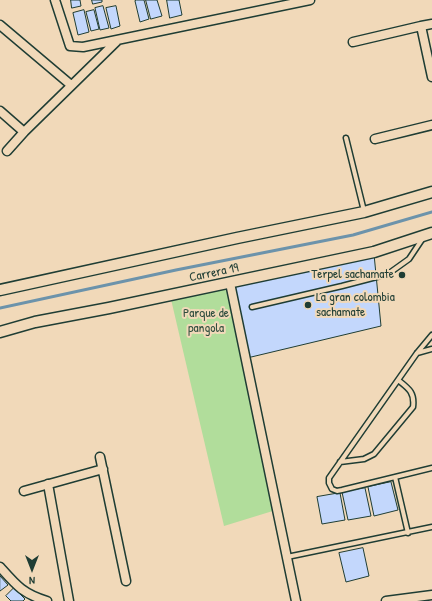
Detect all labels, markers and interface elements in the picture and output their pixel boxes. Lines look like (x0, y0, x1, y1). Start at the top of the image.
street label: Carrera 19 (188, 260, 240, 286)
place label: Terpel sachamate (311, 267, 394, 283)
marker: Terpel sachamate (397, 270, 407, 280)
place label: La gran colombia sachamate (316, 290, 395, 321)
marker: La gran colombia sachamate (303, 300, 313, 310)
park label: Parque de pangola (183, 306, 229, 337)
north arrow (12, 549, 52, 589)
text: N (29, 574, 35, 588)

